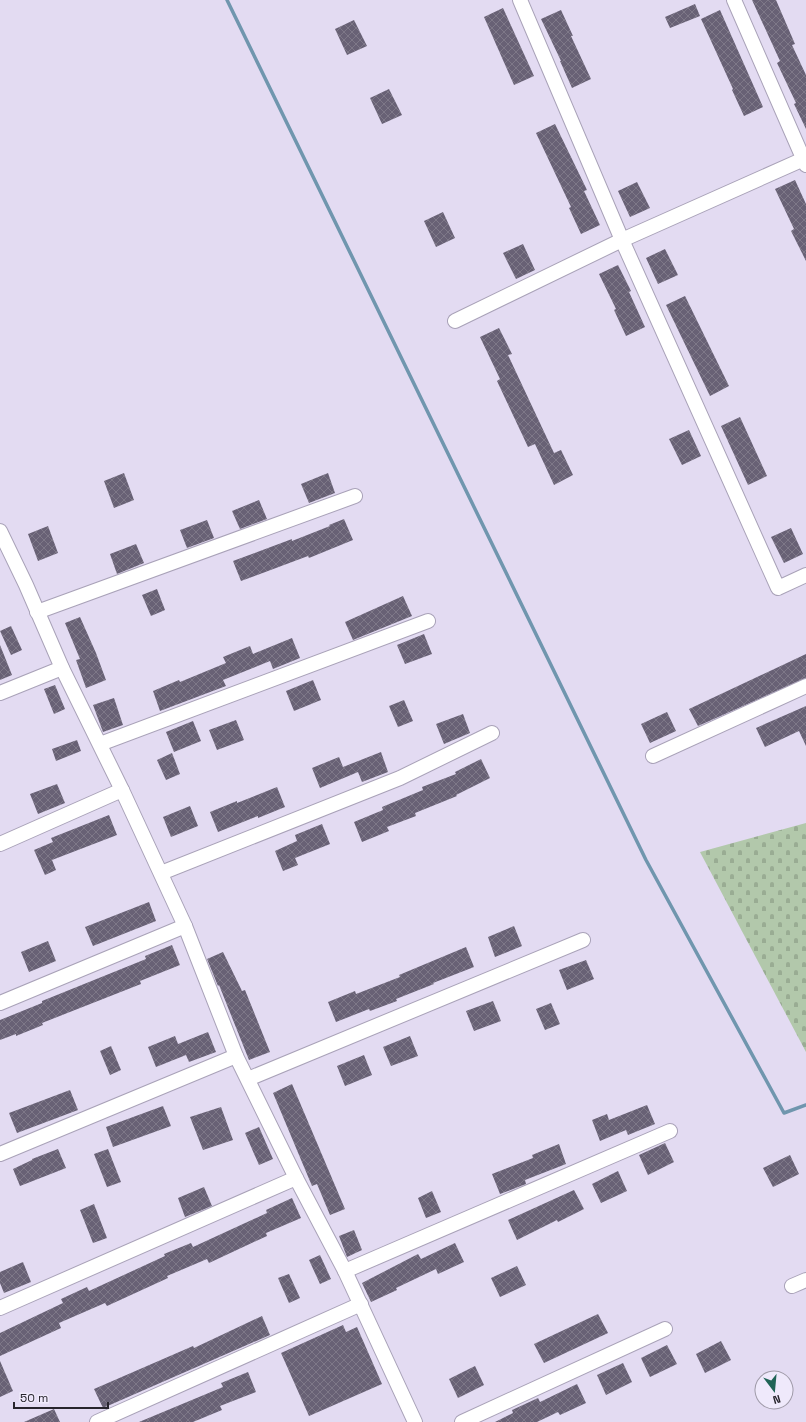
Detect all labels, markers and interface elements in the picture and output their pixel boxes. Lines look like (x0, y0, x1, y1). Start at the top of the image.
north arrow (754, 1370, 794, 1410)
scale bar (14, 1384, 108, 1410)
text: 50 m (20, 1390, 48, 1406)
text: N (771, 1392, 782, 1407)

